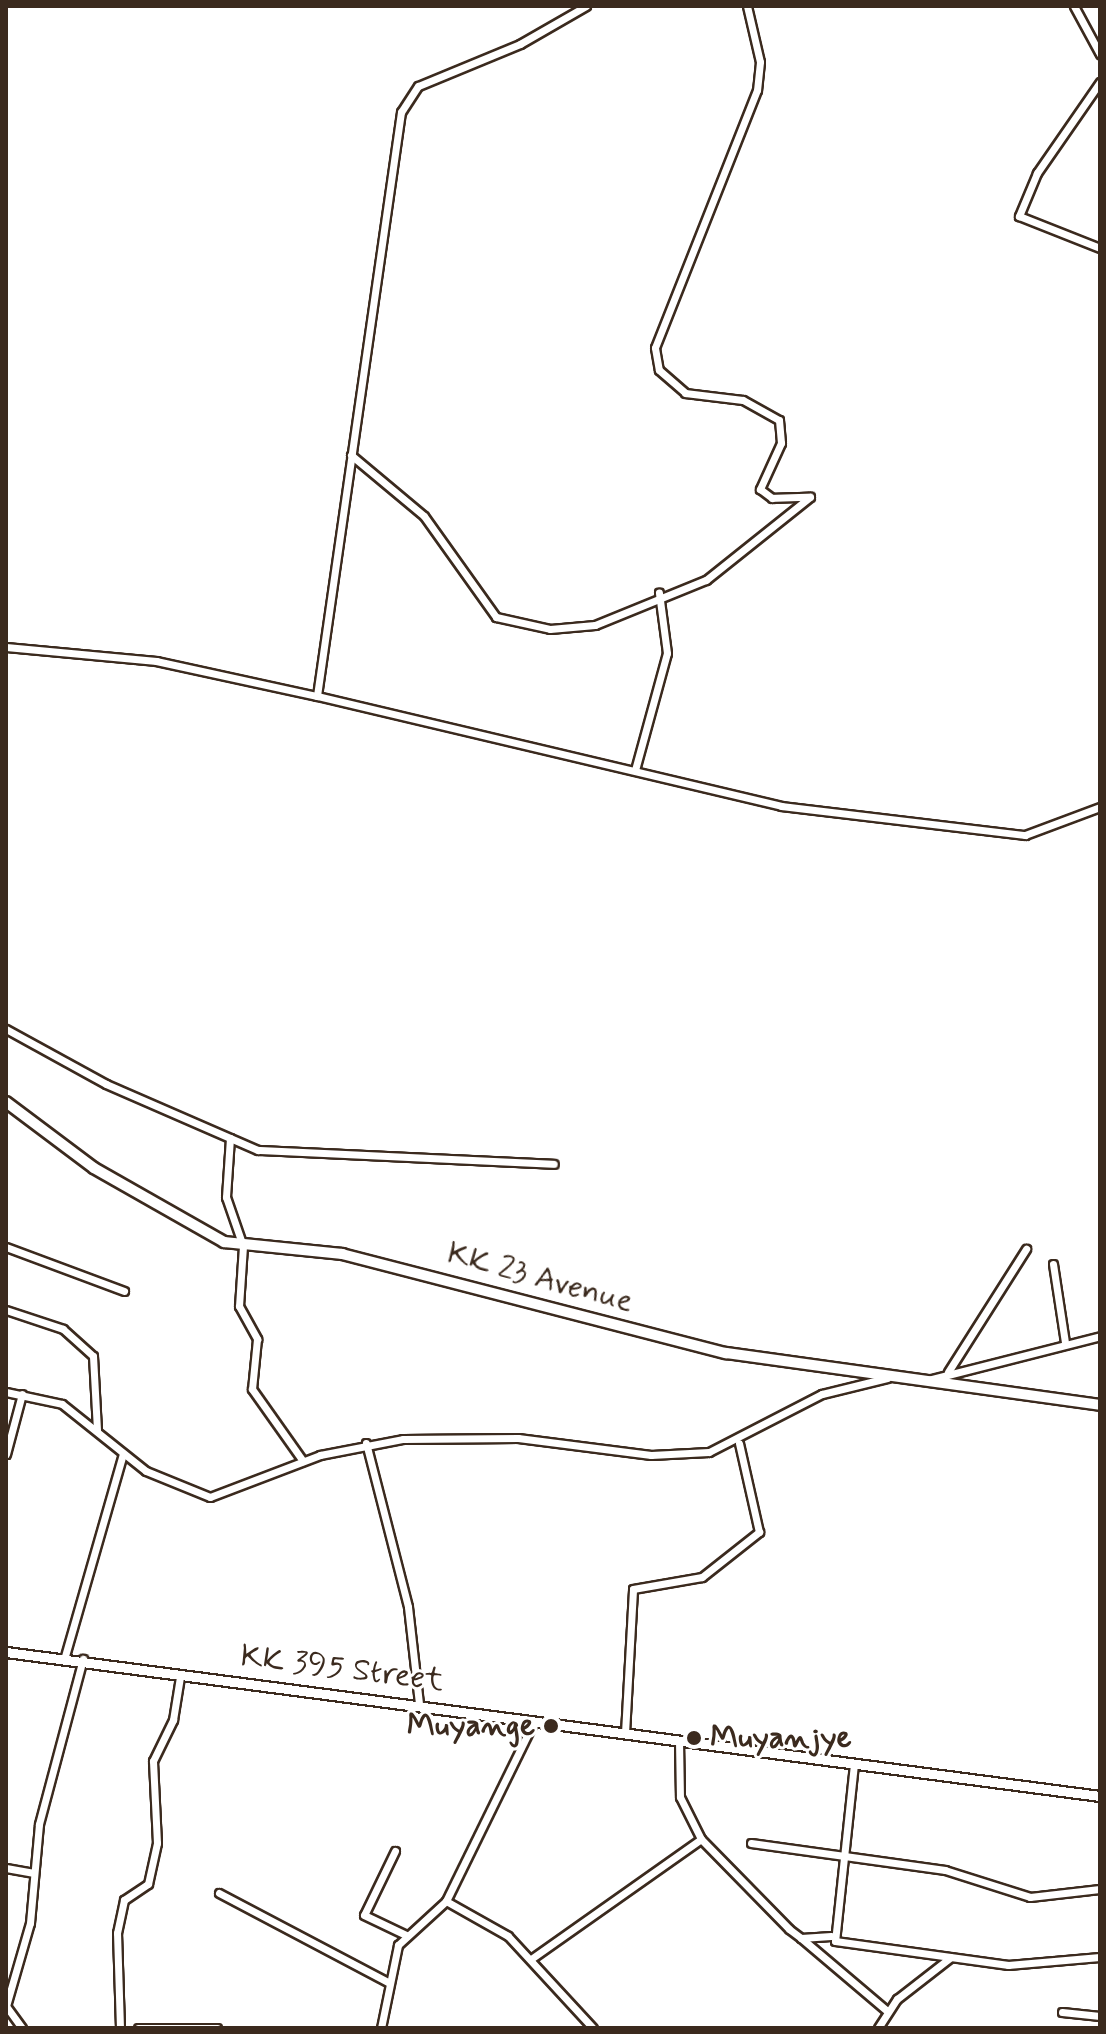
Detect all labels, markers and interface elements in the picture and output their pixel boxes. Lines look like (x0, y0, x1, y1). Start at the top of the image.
street label: KK 23 Avenue (443, 1235, 637, 1321)
street label: KK 395 Street (238, 1637, 446, 1701)
place label: Muyange (407, 1707, 535, 1745)
marker: Muyange (542, 1717, 560, 1735)
place label: Muyanjye (710, 1719, 852, 1757)
marker: Muyanjye (685, 1729, 703, 1747)

